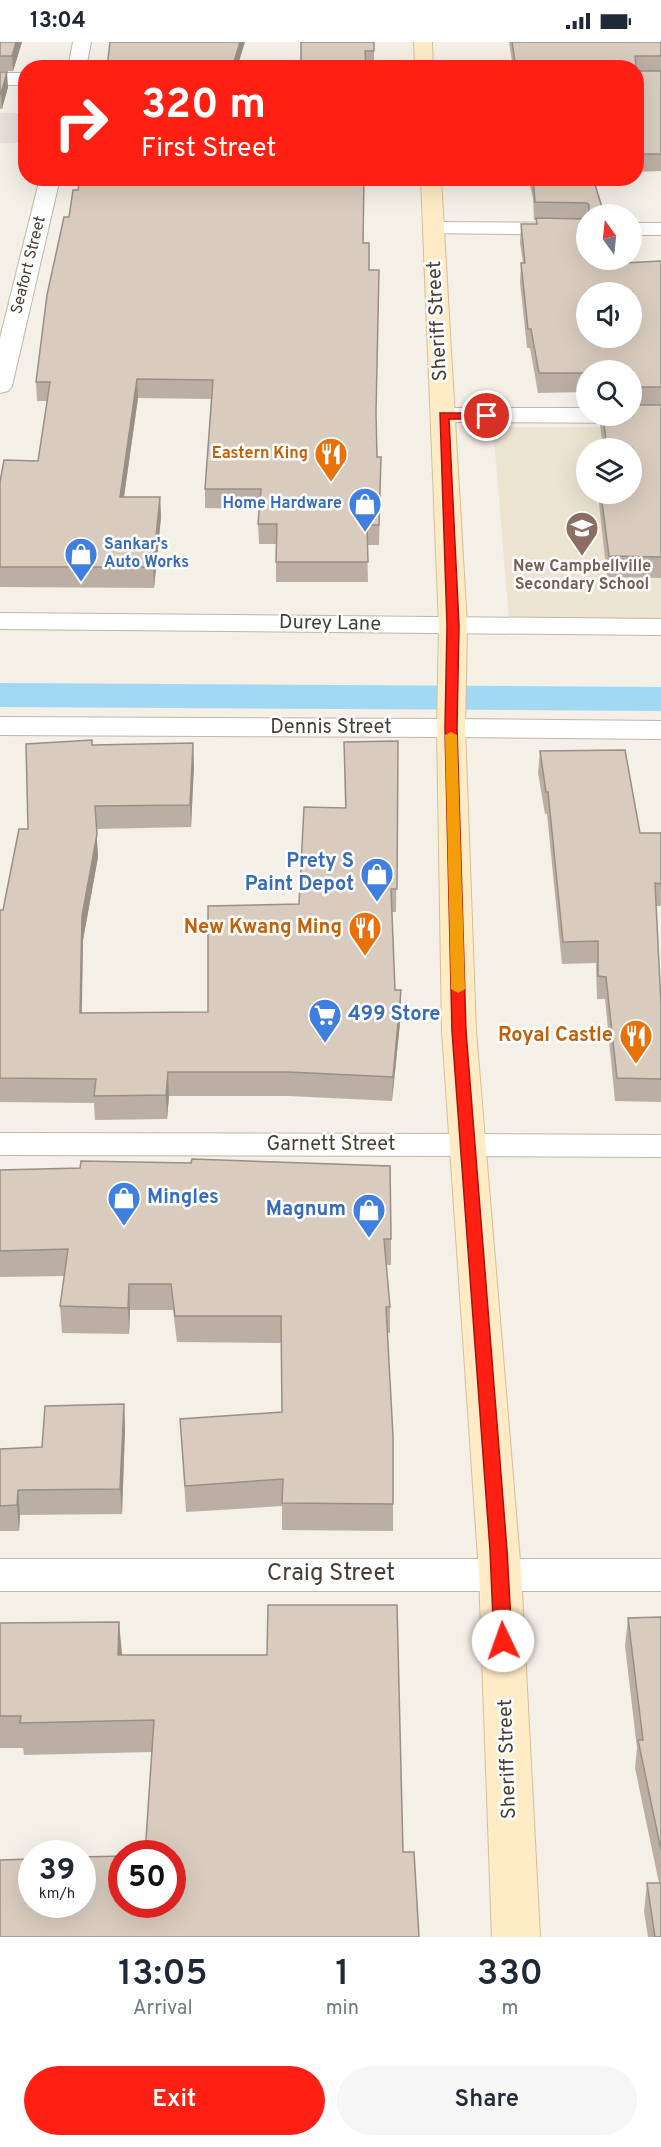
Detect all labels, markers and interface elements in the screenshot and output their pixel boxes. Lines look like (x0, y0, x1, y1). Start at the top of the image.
text: 13:04 (30, 8, 86, 35)
text: 320 m (141, 80, 266, 133)
icon: right (42, 84, 120, 162)
text: First Street (141, 132, 277, 166)
north arrow (576, 204, 642, 270)
map controls (576, 204, 642, 504)
street label: Seafort Street (7, 214, 51, 316)
street label: Sheriff Street (422, 260, 454, 382)
button: sound (576, 282, 642, 348)
button: search (576, 360, 642, 426)
pin (461, 390, 512, 441)
icon: arrive (470, 399, 503, 432)
restaurant icon: Eastern King (313, 436, 349, 483)
button: layers (576, 438, 642, 504)
place label: Eastern King (212, 444, 308, 464)
shop icon: Home Hardware (347, 486, 383, 533)
place label: Home Hardware (223, 494, 342, 514)
school or university icon: New Campbellville Secondary School (564, 510, 600, 557)
place label: Sankar's Auto Works (104, 535, 189, 573)
shop icon: Sankar's Auto Works (63, 536, 99, 583)
place label: New Campbellville Secondary School (513, 557, 651, 595)
street label: Durey Lane (279, 610, 381, 638)
street label: Dennis Street (270, 715, 392, 741)
place label: Prety S Paint Depot (245, 849, 354, 898)
shop icon: Prety S Paint Depot (359, 856, 395, 903)
restaurant icon: New Kwang Ming (347, 910, 383, 957)
place label: New Kwang Ming (184, 915, 342, 941)
supermarket icon: 499 Store (307, 997, 343, 1044)
place label: 499 Store (348, 1002, 440, 1028)
restaurant icon: Royal Castle (618, 1018, 654, 1065)
place label: Royal Castle (498, 1023, 613, 1049)
street label: Garnett Street (267, 1132, 395, 1158)
shop icon: Mingles (106, 1180, 142, 1227)
place label: Mingles (147, 1185, 219, 1211)
shop icon: Magnum (351, 1192, 387, 1239)
place label: Magnum (266, 1197, 346, 1223)
street label: Craig Street (267, 1559, 395, 1589)
position arrow (471, 1609, 535, 1673)
street label: Sheriff Street (493, 1698, 523, 1820)
speed limit sign: 50 (108, 1840, 186, 1918)
text: 39 (39, 1853, 75, 1890)
text: km/h (39, 1885, 75, 1904)
text: 13:05 (118, 1952, 208, 1998)
text: 1 (335, 1952, 349, 1998)
text: 330 (477, 1952, 543, 1998)
text: Arrival (133, 1996, 193, 2022)
text: min (326, 1996, 359, 2022)
text: m (501, 1996, 518, 2022)
button: Exit (24, 2066, 325, 2135)
button: Share (337, 2066, 637, 2135)

